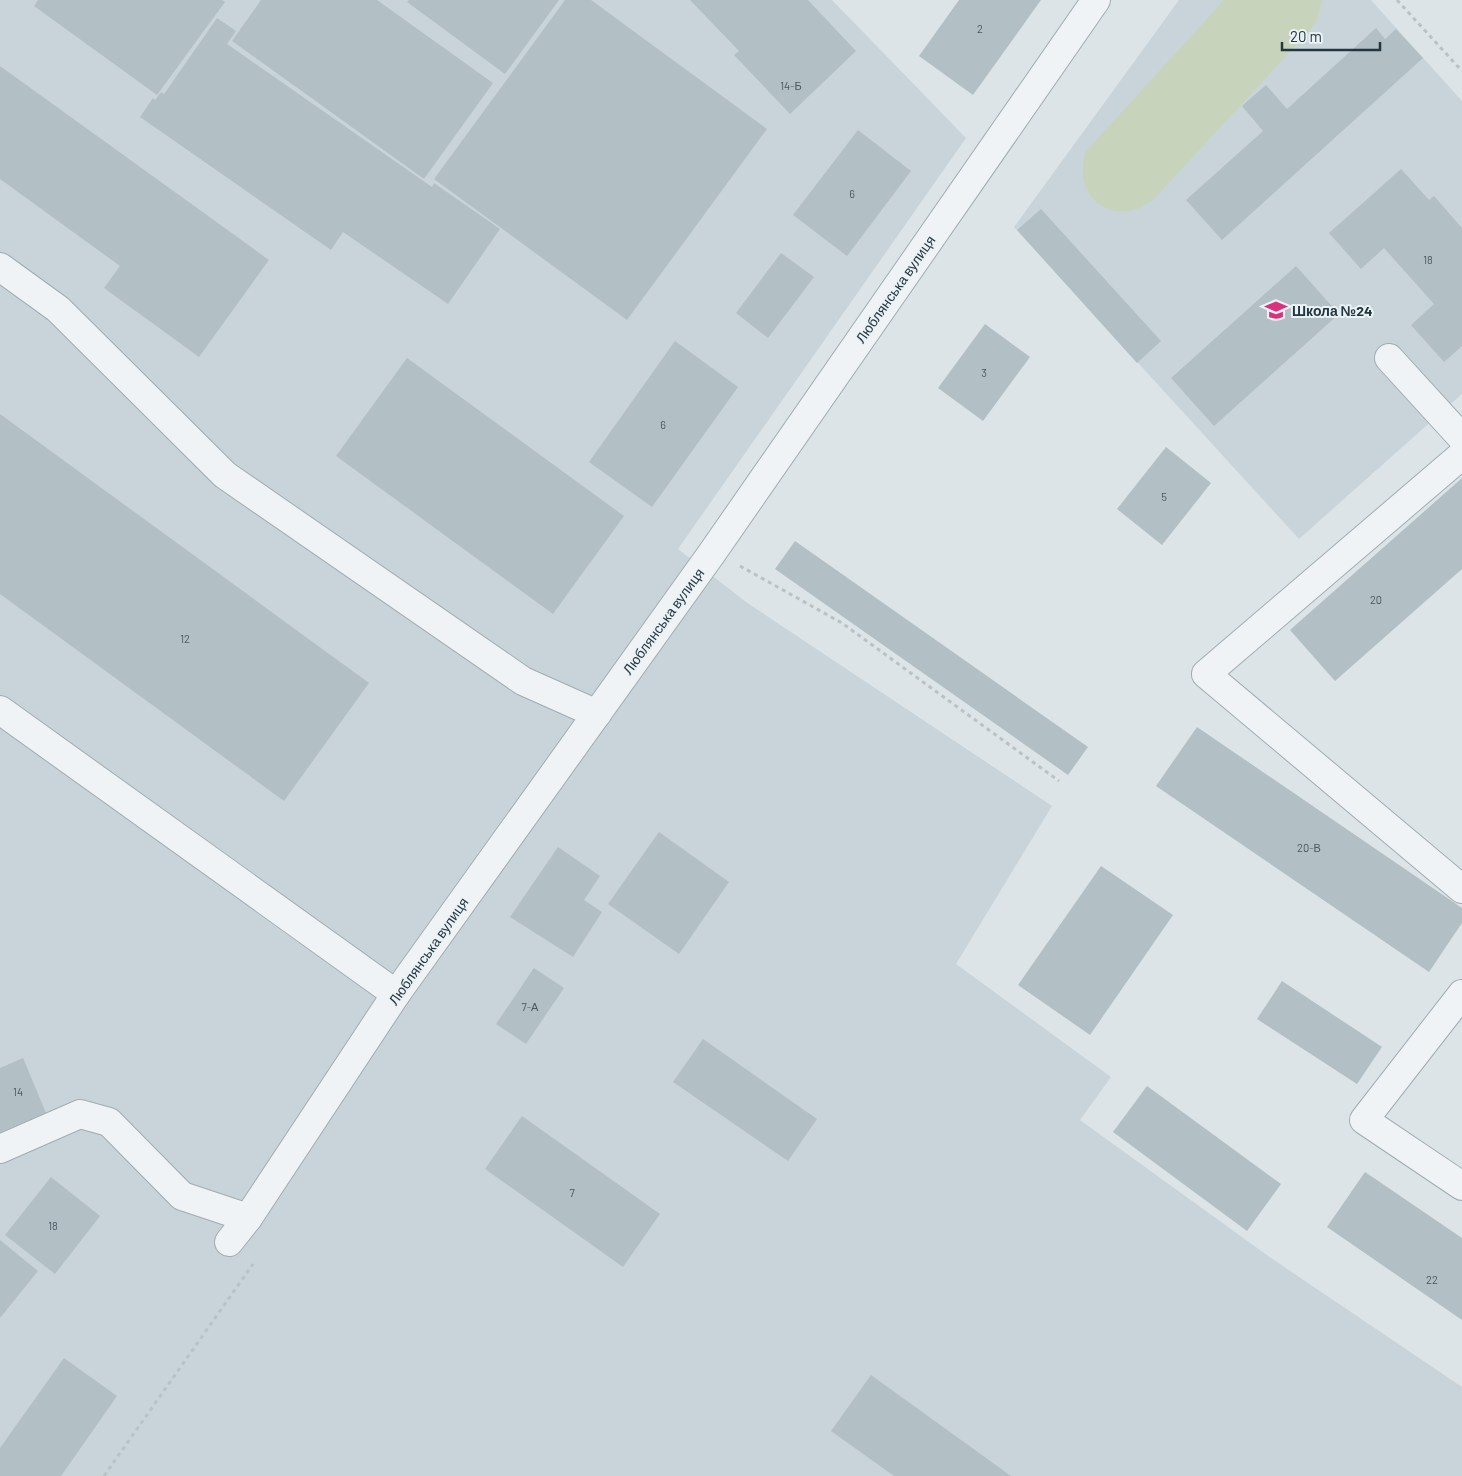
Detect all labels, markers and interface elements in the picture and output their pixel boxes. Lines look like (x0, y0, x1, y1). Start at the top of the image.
scale bar (1282, 20, 1380, 52)
house number: 2 (977, 22, 983, 35)
text: 20 m (1290, 27, 1322, 45)
house number: 14-Б (780, 79, 802, 92)
house number: 6 (849, 187, 855, 200)
street label: Люблянська вулиця (852, 232, 938, 346)
house number: 18 (1423, 253, 1433, 266)
school or university icon: Школа №24 (1263, 297, 1289, 323)
place label: Школа №24 (1292, 302, 1373, 319)
house number: 3 (981, 366, 987, 379)
house number: 6 (660, 418, 666, 431)
house number: 5 (1161, 490, 1167, 503)
street label: Люблянська вулиця (619, 565, 707, 677)
house number: 20 (1370, 593, 1382, 606)
house number: 12 (180, 632, 190, 645)
house number: 20-В (1297, 841, 1321, 854)
street label: Люблянська вулиця (385, 894, 471, 1008)
house number: 7-А (522, 1000, 539, 1013)
house number: 14 (13, 1085, 23, 1098)
house number: 7 (569, 1186, 575, 1199)
house number: 18 (48, 1219, 58, 1232)
house number: 22 (1426, 1273, 1438, 1286)

